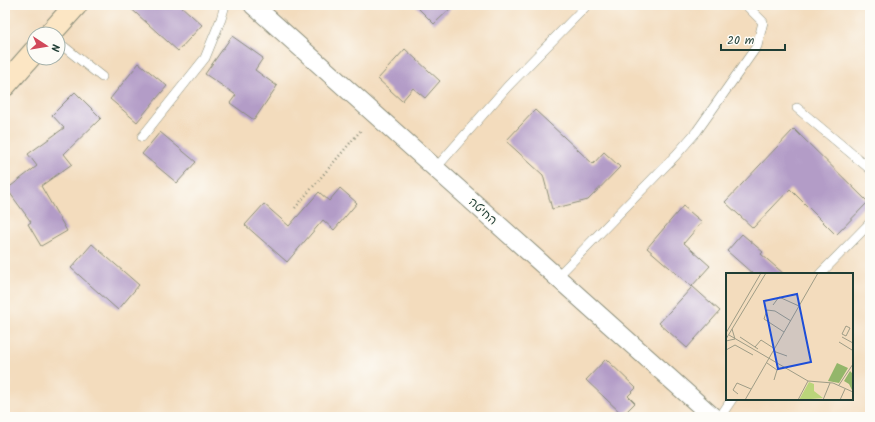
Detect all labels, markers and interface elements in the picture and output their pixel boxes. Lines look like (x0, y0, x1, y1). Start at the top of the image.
north arrow (26, 26, 66, 66)
scale bar (721, 26, 785, 52)
text: 20 m (727, 31, 755, 50)
text: N (45, 43, 64, 53)
street label: החיטה (464, 193, 501, 230)
inset map (726, 273, 853, 400)

